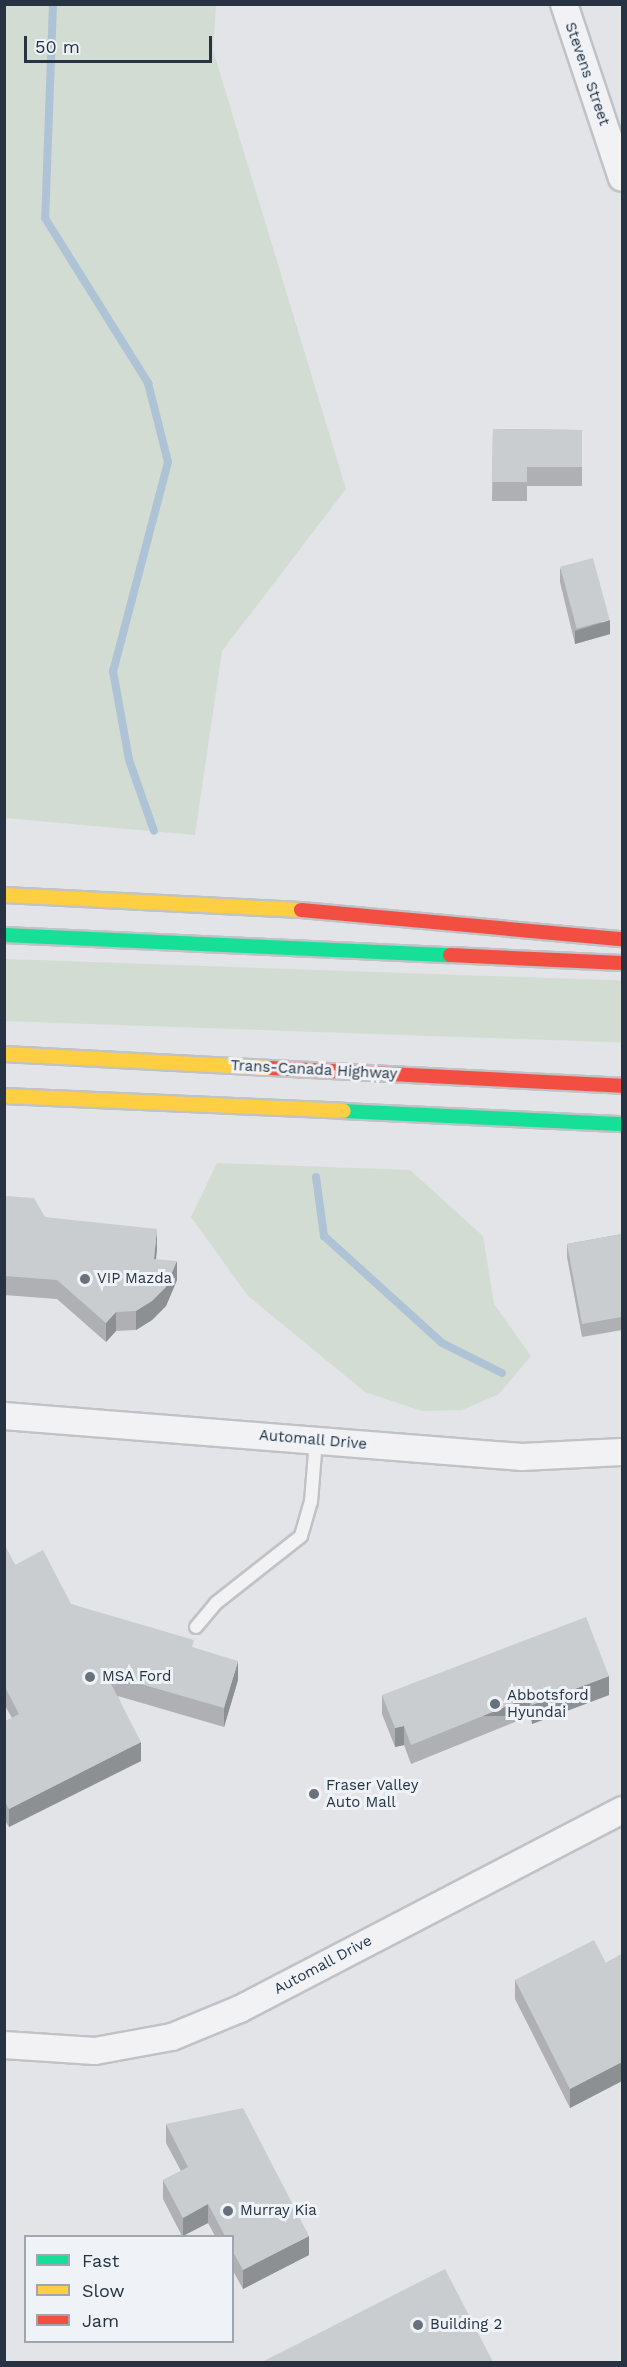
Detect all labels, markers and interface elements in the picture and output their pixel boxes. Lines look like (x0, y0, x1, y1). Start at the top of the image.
street label: Stevens Street (561, 20, 613, 128)
scale bar (27, 24, 214, 62)
text: 50 m (35, 36, 80, 57)
street label: Trans-Canada Highway (230, 1057, 398, 1083)
place label: VIP Mazda (97, 1270, 172, 1288)
marker: VIP Mazda (78, 1272, 92, 1286)
street label: Automall Drive (258, 1426, 368, 1454)
place label: MSA Ford (102, 1668, 172, 1686)
marker: MSA Ford (83, 1670, 97, 1684)
place label: Abbotsford Hyundai (507, 1686, 589, 1721)
marker: Abbotsford Hyundai (488, 1697, 502, 1711)
place label: Fraser Valley Auto Mall (326, 1776, 419, 1811)
marker: Fraser Valley Auto Mall (307, 1787, 321, 1801)
street label: Automall Drive (271, 1932, 375, 1998)
place label: Murray Kia (240, 2202, 317, 2220)
marker: Murray Kia (221, 2204, 235, 2218)
legend (24, 2235, 234, 2343)
text: Fast (82, 2250, 119, 2271)
text: Slow (82, 2280, 125, 2301)
text: Jam (82, 2310, 119, 2331)
place label: Building 2 (430, 2316, 502, 2334)
marker: Building 2 (411, 2318, 425, 2332)

